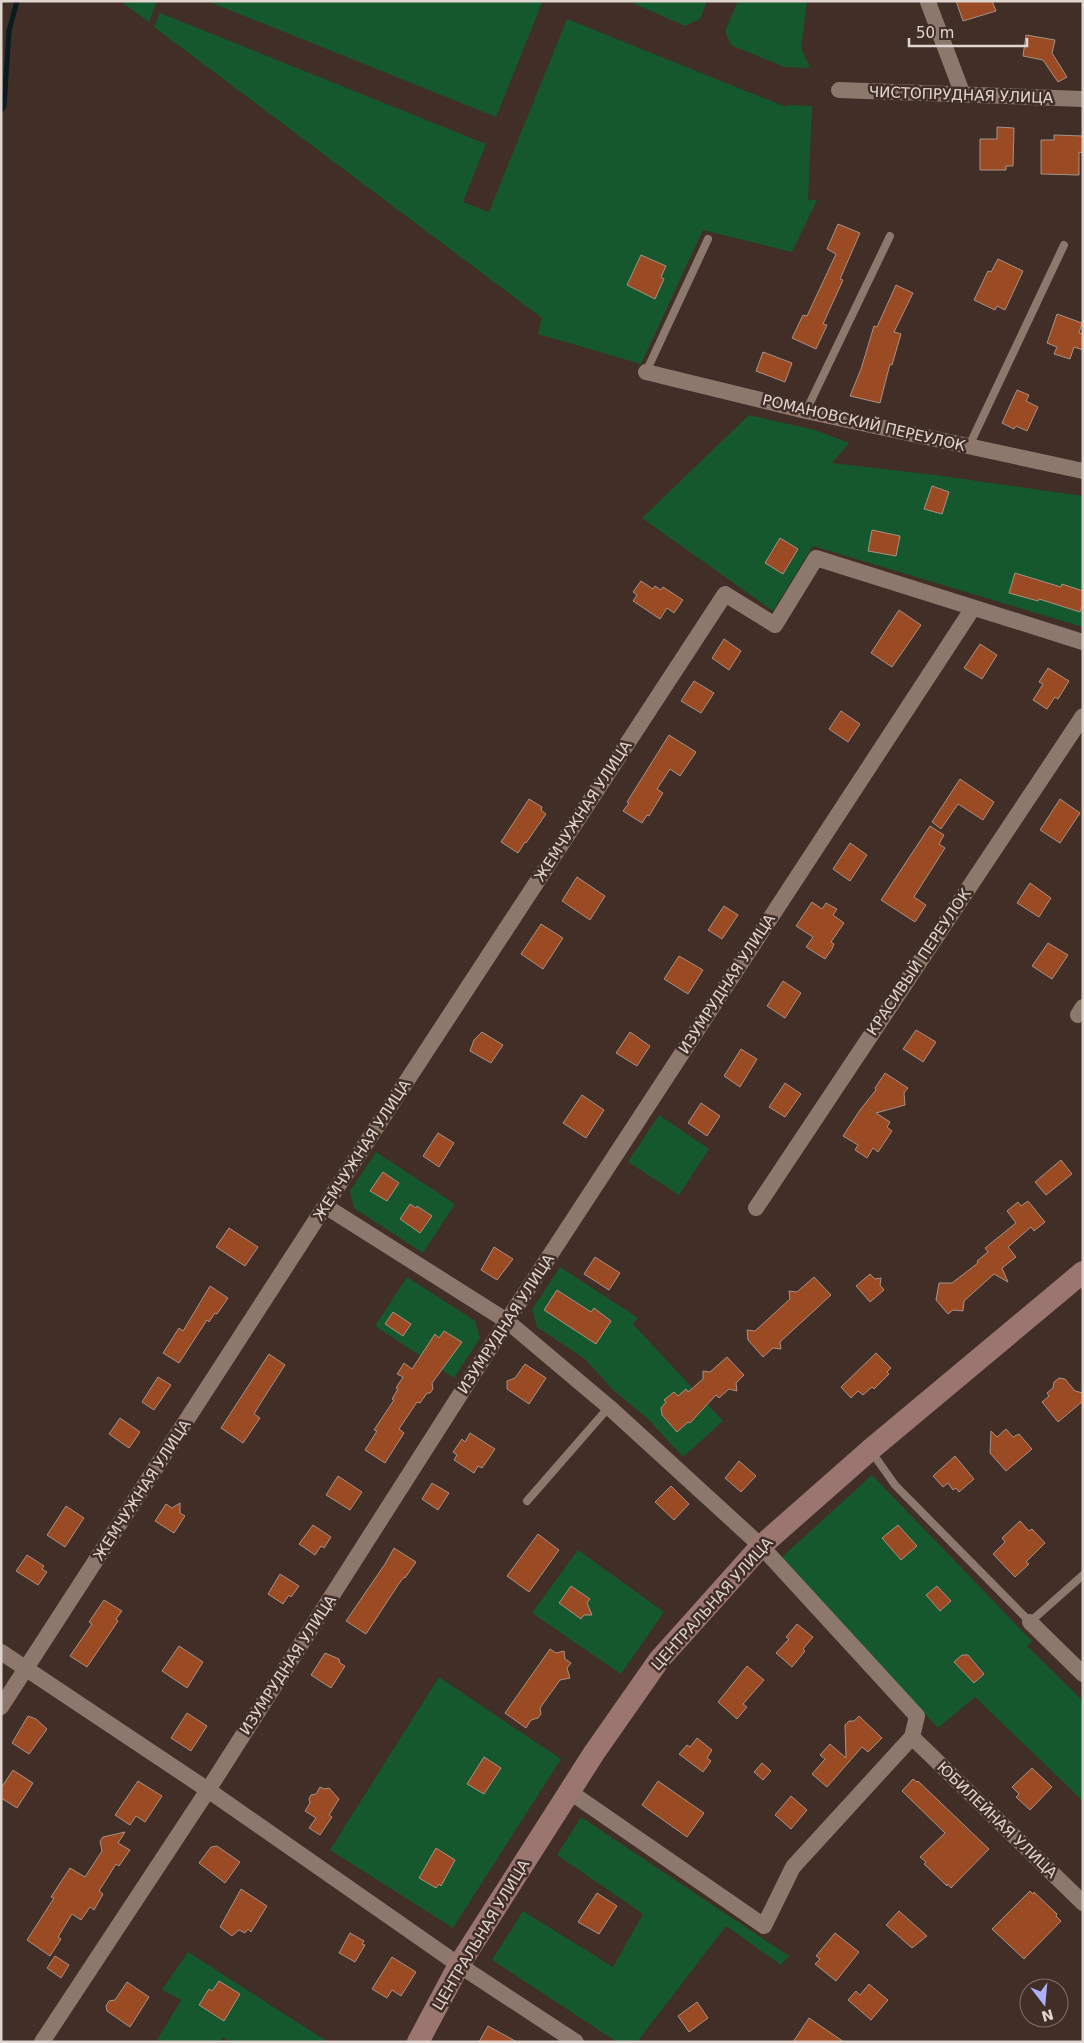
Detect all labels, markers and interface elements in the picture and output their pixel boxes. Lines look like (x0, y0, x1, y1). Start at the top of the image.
scale bar (909, 15, 1026, 47)
text: 50 m (916, 24, 954, 42)
street label: ЧИСТОПРУДНАЯ УЛИЦА (869, 83, 1054, 107)
street label: РОМАНОВСКИЙ ПЕРЕУЛОК (761, 390, 968, 455)
street label: ЖЕМЧУЖНАЯ УЛИЦА (531, 737, 636, 885)
street label: КРАСИВЫЙ ПЕРЕУЛОК (862, 884, 975, 1039)
street label: ИЗУМРУДНАЯ УЛИЦА (675, 910, 779, 1057)
street label: ЖЕМЧУЖНАЯ УЛИЦА (310, 1076, 415, 1224)
street label: ИЗУМРУДНАЯ УЛИЦА (454, 1250, 558, 1397)
street label: ЖЕМЧУЖНАЯ УЛИЦА (90, 1416, 195, 1564)
street label: ЦЕНТРАЛЬНАЯ УЛИЦА (648, 1533, 777, 1674)
street label: ИЗУМРУДНАЯ УЛИЦА (236, 1591, 340, 1738)
street label: ЮБИЛЕЙНАЯ УЛИЦА (933, 1757, 1062, 1883)
street label: ЦЕНТРАЛЬНАЯ УЛИЦА (429, 1856, 534, 2014)
north arrow (1019, 1978, 1069, 2028)
text: N (1040, 2006, 1055, 2025)

